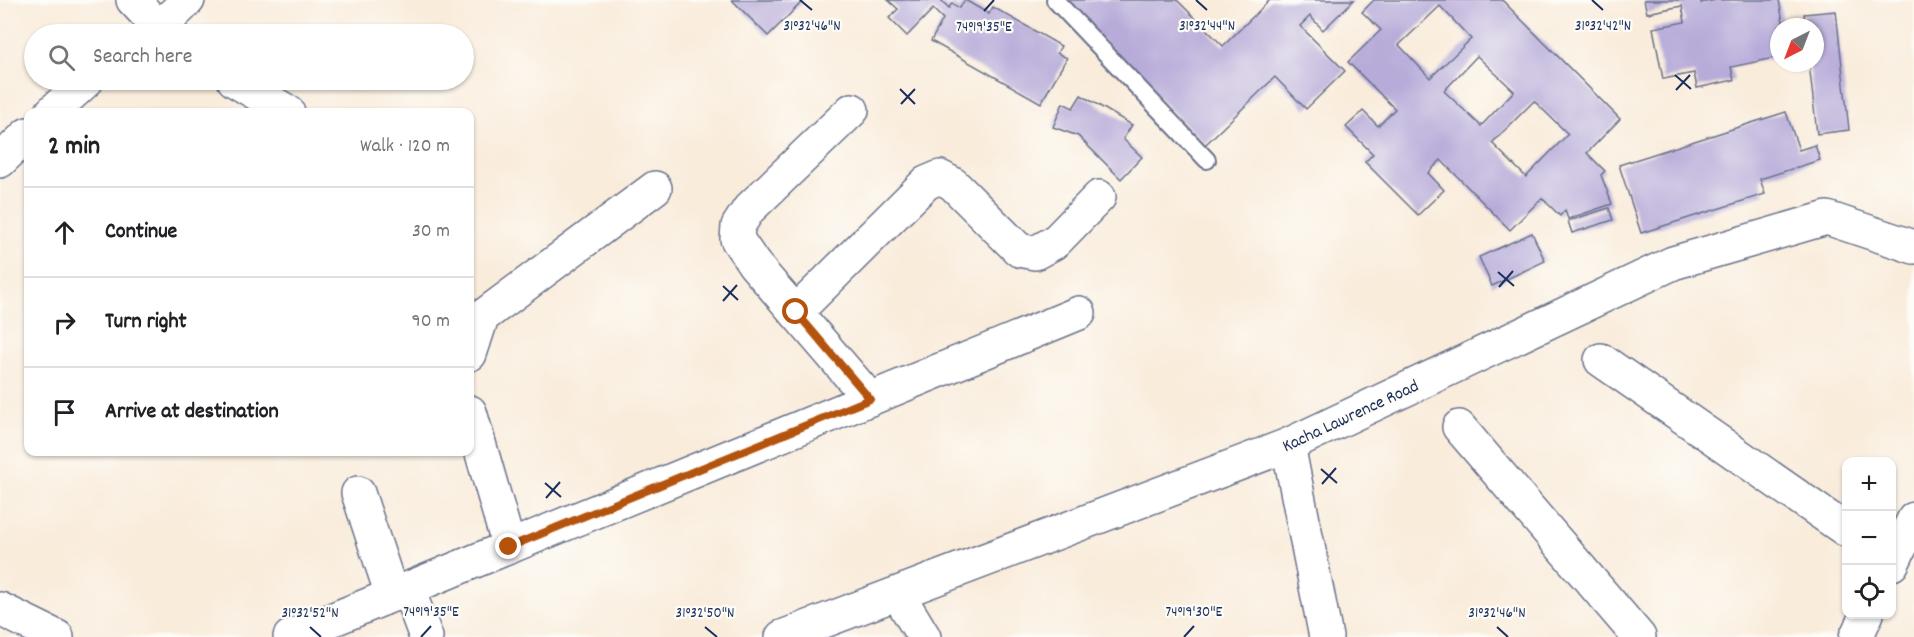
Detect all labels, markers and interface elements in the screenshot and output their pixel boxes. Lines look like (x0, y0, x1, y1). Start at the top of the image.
text: 31°32'46"N (783, 16, 841, 38)
text: 31°32'44"N (1179, 16, 1235, 38)
text: 31°32'42"N (1575, 16, 1631, 38)
text: 74°19'35"E (956, 17, 1012, 39)
north arrow (1770, 18, 1824, 72)
search box (24, 24, 474, 90)
icon: search (45, 41, 78, 74)
text: Search here (93, 42, 192, 73)
text: 2 min (48, 129, 100, 166)
text: Walk · 120 m (360, 133, 450, 161)
icon: ahead (48, 216, 81, 249)
text: Continue (105, 217, 177, 248)
text: 30 m (412, 218, 450, 246)
route start (782, 298, 808, 324)
icon: right (48, 306, 81, 339)
text: Turn right (105, 307, 187, 338)
text: 90 m (412, 308, 450, 336)
street label: Kacha Lawrence Road (1279, 375, 1423, 460)
icon: arrive (48, 396, 81, 429)
text: Arrive at destination (105, 397, 279, 428)
map controls (1842, 457, 1896, 619)
button: + (1842, 457, 1896, 511)
button: − (1842, 511, 1896, 565)
route end (495, 533, 521, 559)
button: locate (1842, 565, 1896, 619)
text: 74°19'35"E (403, 602, 459, 624)
text: 74°19'30"E (1166, 602, 1223, 624)
text: 31°32'52"N (281, 603, 339, 625)
text: 31°32'50"N (676, 603, 734, 625)
text: 31°32'46"N (1468, 603, 1526, 625)

